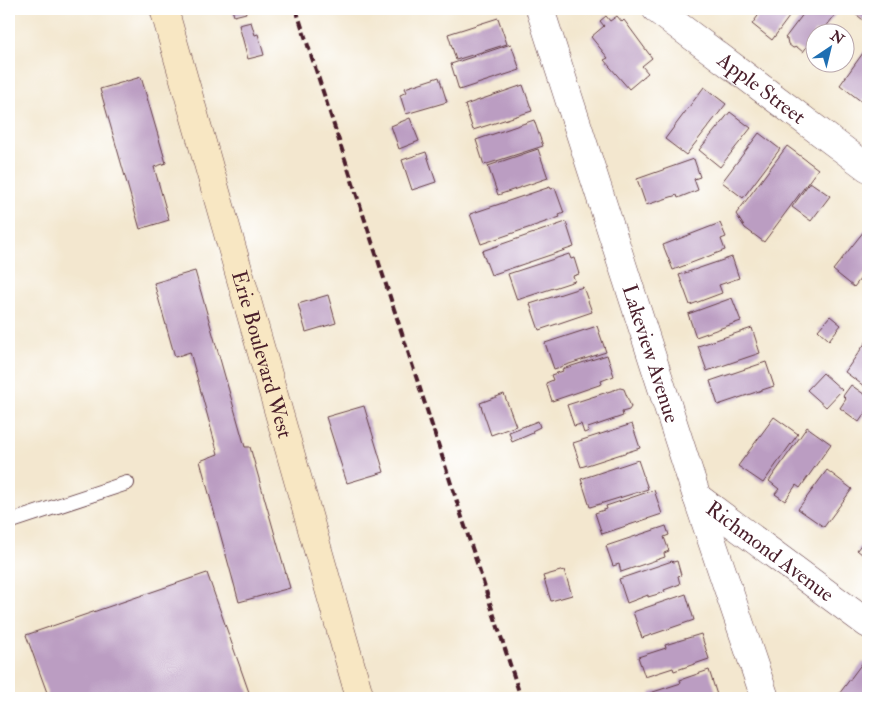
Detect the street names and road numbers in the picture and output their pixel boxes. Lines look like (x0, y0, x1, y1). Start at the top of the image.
street label: Apple Street (711, 46, 811, 131)
street label: Erie Boulevard West (225, 268, 298, 441)
street label: Lakeview Avenue (616, 281, 685, 427)
street label: Richmond Avenue (700, 495, 839, 608)

